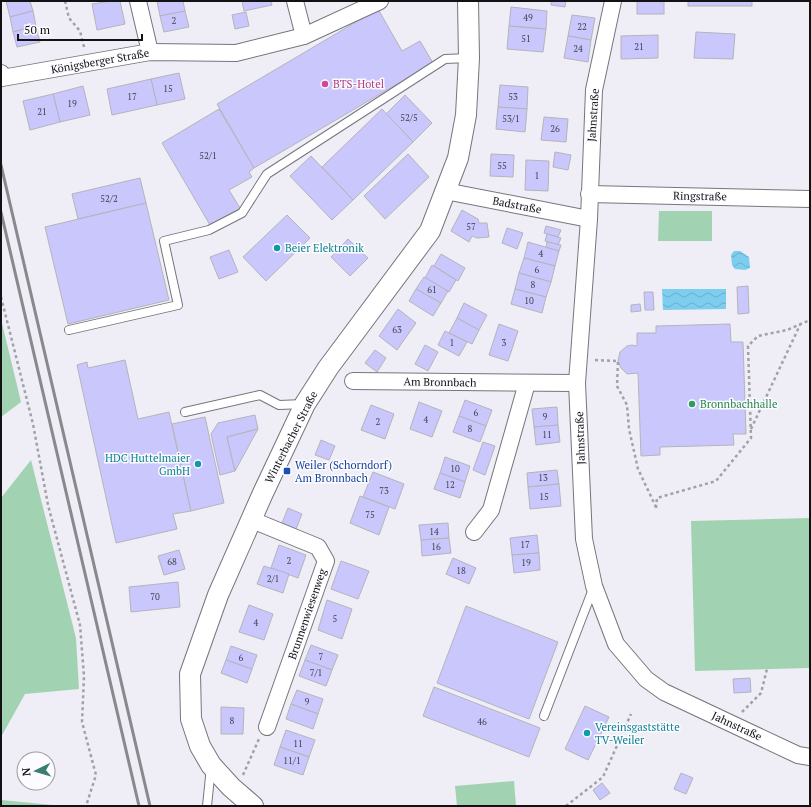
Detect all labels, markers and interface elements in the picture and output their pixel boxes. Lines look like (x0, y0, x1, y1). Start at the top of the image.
house number: 49 (523, 12, 533, 24)
house number: 2 (172, 15, 177, 27)
scale bar (18, 16, 142, 42)
house number: 22 (577, 21, 587, 33)
text: 50 m (24, 22, 51, 37)
house number: 51 (521, 33, 531, 45)
house number: 21 (634, 41, 644, 53)
house number: 24 (573, 43, 583, 55)
street label: Königsberger Straße (50, 45, 151, 77)
place label: BTS-Hotel (333, 77, 384, 91)
marker: BTS-Hotel (320, 79, 330, 89)
house number: 15 (163, 83, 173, 95)
street label: Jahnstraße (584, 87, 602, 142)
house number: 17 (127, 91, 137, 103)
house number: 53 (508, 91, 518, 103)
house number: 19 (67, 98, 77, 110)
house number: 21 (37, 106, 47, 118)
house number: 52/5 (400, 112, 418, 124)
house number: 53/1 (502, 113, 520, 125)
house number: 26 (550, 123, 560, 135)
house number: 52/1 (199, 150, 217, 162)
house number: 55 (497, 160, 507, 172)
house number: 1 (535, 170, 539, 182)
street label: Ringstraße (673, 189, 727, 203)
house number: 52/2 (100, 193, 118, 205)
street label: Badstraße (491, 193, 543, 217)
house number: 57 (466, 221, 476, 233)
place label: Beier Elektronik (285, 241, 364, 255)
marker: Beier Elektronik (272, 243, 282, 253)
house number: 4 (539, 248, 544, 260)
house number: 6 (535, 264, 540, 276)
house number: 8 (531, 279, 536, 291)
house number: 61 (427, 284, 437, 296)
house number: 10 (524, 295, 534, 307)
house number: 63 (392, 324, 402, 336)
house number: 1 (450, 337, 454, 349)
house number: 3 (502, 337, 507, 349)
street label: Am Bronnbach (403, 374, 477, 390)
street label: Winterbacher Straße (262, 388, 321, 486)
place label: Bronnbachhalle (700, 397, 778, 411)
marker: Bronnbachhalle (687, 399, 697, 409)
house number: 6 (474, 407, 479, 419)
house number: 9 (543, 411, 548, 423)
street label: Jahnstraße (572, 411, 588, 465)
house number: 4 (424, 414, 429, 426)
house number: 2 (376, 416, 381, 428)
house number: 8 (468, 423, 473, 435)
house number: 11 (542, 429, 552, 441)
place label: HDC Huttelmaier GmbH (105, 451, 191, 478)
place label: Weiler (Schorndorf) Am Bronnbach (295, 458, 392, 485)
marker: HDC Huttelmaier GmbH (193, 459, 203, 469)
house number: 10 (450, 463, 460, 475)
marker: Weiler (Schorndorf) Am Bronnbach (282, 466, 292, 476)
house number: 13 (538, 472, 548, 484)
house number: 12 (445, 479, 455, 491)
house number: 73 (379, 485, 389, 497)
house number: 15 (539, 491, 549, 503)
house number: 75 (365, 509, 375, 521)
house number: 14 (429, 526, 439, 538)
house number: 17 (520, 539, 530, 551)
house number: 16 (431, 541, 441, 553)
house number: 2 (287, 555, 292, 567)
house number: 68 (167, 556, 177, 568)
house number: 19 (521, 557, 531, 569)
house number: 18 (456, 565, 466, 577)
street label: Brunnenwiesenweg (285, 566, 329, 661)
house number: 2/1 (267, 573, 279, 585)
house number: 70 (150, 591, 160, 603)
house number: 5 (333, 613, 338, 625)
house number: 4 (254, 617, 259, 629)
house number: 7 (319, 651, 324, 663)
house number: 6 (239, 652, 244, 664)
house number: 7/1 (310, 667, 322, 679)
house number: 9 (305, 696, 310, 708)
street label: Jahnstraße (710, 708, 765, 744)
house number: 8 (230, 715, 235, 727)
house number: 46 (477, 716, 487, 728)
place label: Vereinsgaststätte TV-Weiler (595, 720, 680, 747)
marker: Vereinsgaststätte TV-Weiler (582, 728, 592, 738)
house number: 11 (293, 738, 303, 750)
north arrow (16, 751, 56, 791)
house number: 11/1 (283, 755, 301, 767)
text: N (19, 766, 33, 777)

